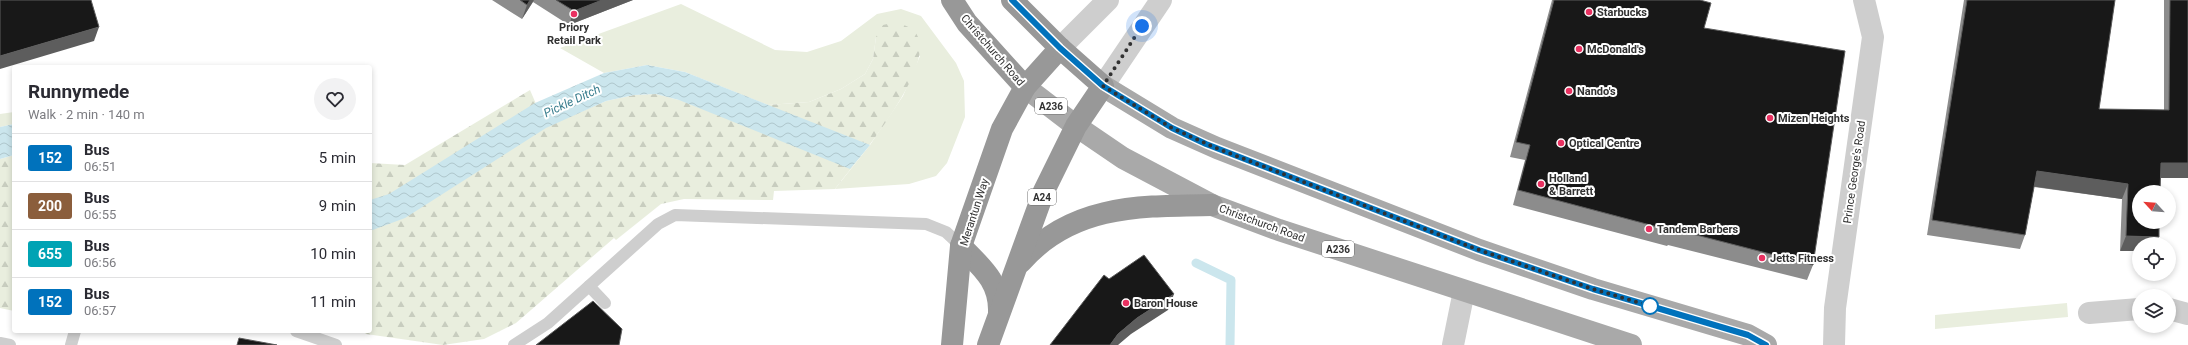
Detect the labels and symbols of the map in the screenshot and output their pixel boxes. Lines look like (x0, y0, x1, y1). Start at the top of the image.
place label: Starbucks (1597, 6, 1647, 19)
marker: Starbucks (1584, 7, 1594, 17)
marker: Priory Retail Park (569, 9, 579, 19)
street label: Christchurch Road (958, 12, 1027, 89)
your location (1132, 16, 1152, 36)
place label: Priory Retail Park (547, 21, 601, 47)
place label: McDonald's (1587, 43, 1644, 56)
marker: McDonald's (1574, 44, 1584, 54)
water label: Pickle Ditch (541, 82, 603, 120)
place label: Nando's (1577, 85, 1616, 98)
marker: Nando's (1564, 86, 1574, 96)
road number: A236 (1035, 98, 1067, 114)
place label: Mizen Heights (1778, 112, 1850, 125)
marker: Mizen Heights (1765, 113, 1775, 123)
street label: Prince George's Road (1841, 120, 1868, 224)
place label: Optical Centre (1569, 137, 1640, 150)
marker: Optical Centre (1556, 138, 1566, 148)
place label: Holland & Barrett (1549, 172, 1593, 198)
street label: Merantun Way (957, 176, 992, 248)
marker: Holland & Barrett (1536, 179, 1546, 189)
north arrow (2132, 185, 2176, 229)
road number: A24 (1028, 189, 1056, 205)
street label: Christchurch Road (1217, 202, 1306, 245)
place label: Tandem Barbers (1657, 223, 1739, 236)
marker: Tandem Barbers (1644, 224, 1654, 234)
road number: A236 (1322, 241, 1354, 257)
place label: Jetts Fitness (1770, 252, 1834, 265)
marker: Jetts Fitness (1757, 253, 1767, 263)
place label: Baron House (1134, 297, 1198, 310)
unlabelled marker (1641, 297, 1659, 315)
marker: Baron House (1121, 298, 1131, 308)

